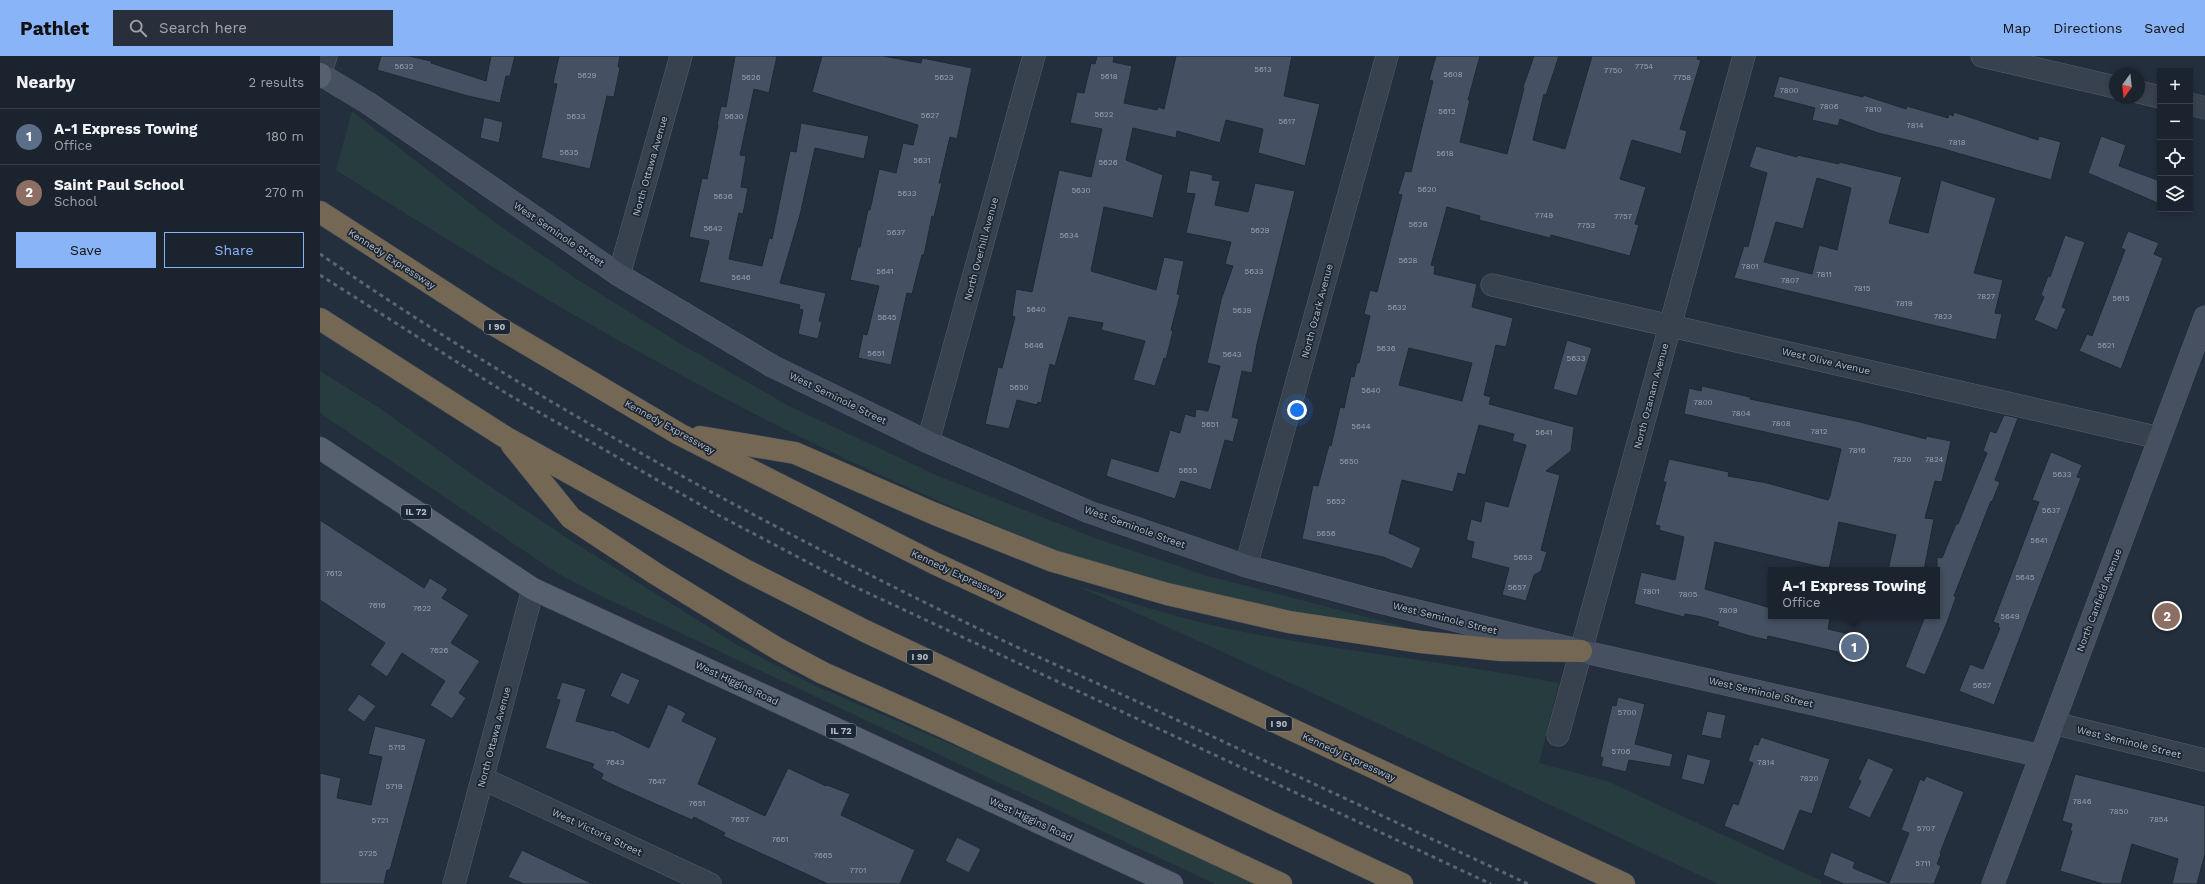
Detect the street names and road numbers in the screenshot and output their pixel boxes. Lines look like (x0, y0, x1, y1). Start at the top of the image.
street label: North Ottawa Avenue (630, 114, 670, 217)
street label: North Overhill Avenue (962, 196, 1000, 302)
street label: West Seminole Street (512, 200, 607, 269)
street label: Kennedy Expressway (347, 227, 438, 292)
street label: North Ozark Avenue (1299, 262, 1335, 359)
road number: I 90 (484, 320, 510, 334)
street label: North Ozanam Avenue (1632, 342, 1670, 450)
street label: West Olive Avenue (1781, 345, 1872, 377)
street label: West Seminole Street (788, 370, 889, 427)
street label: Kennedy Expressway (623, 398, 718, 457)
street label: West Seminole Street (1083, 504, 1188, 551)
road number: IL 72 (401, 505, 431, 519)
street label: North Canfield Avenue (2074, 547, 2124, 653)
street label: Kennedy Expressway (910, 548, 1007, 601)
street label: West Seminole Street (1392, 600, 1499, 636)
road number: I 90 (907, 650, 933, 664)
street label: West Higgins Road (694, 659, 780, 707)
street label: West Seminole Street (1708, 675, 1815, 710)
street label: North Ottawa Avenue (475, 685, 513, 788)
road number: I 90 (1266, 717, 1292, 731)
road number: IL 72 (826, 724, 856, 738)
street label: West Seminole Street (2076, 724, 2183, 760)
street label: Kennedy Expressway (1301, 731, 1398, 784)
street label: West Higgins Road (988, 795, 1074, 843)
street label: West Victoria Street (550, 806, 645, 858)

